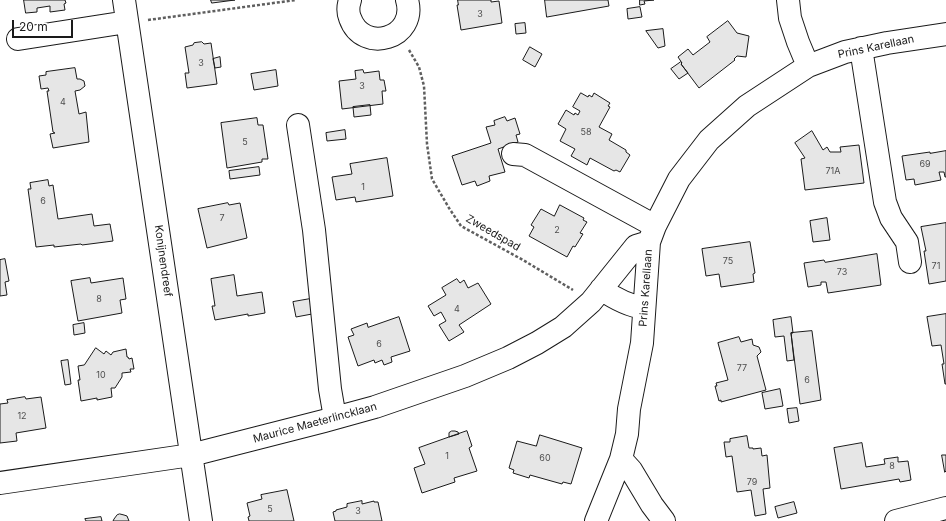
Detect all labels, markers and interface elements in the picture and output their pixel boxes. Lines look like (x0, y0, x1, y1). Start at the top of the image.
house number: 3 (477, 9, 483, 19)
scale bar (14, 12, 75, 38)
text: 20 m (19, 19, 48, 34)
street label: Prins Karellaan (837, 32, 915, 62)
house number: 3 (198, 58, 204, 68)
house number: 3 (359, 81, 365, 91)
house number: 4 (60, 97, 66, 107)
house number: 58 (580, 127, 592, 137)
house number: 5 (242, 137, 248, 147)
house number: 69 (919, 159, 931, 169)
house number: 71A (826, 166, 840, 176)
house number: 1 (361, 182, 365, 192)
house number: 6 (40, 196, 46, 206)
street label: Zweedspad (463, 212, 523, 254)
house number: 7 (219, 213, 225, 223)
street label: Konijnendreef (151, 224, 175, 298)
house number: 2 (554, 225, 560, 235)
street label: Prins Karellaan (637, 249, 655, 327)
house number: 75 (723, 256, 733, 266)
house number: 71 (932, 261, 940, 271)
house number: 73 (837, 267, 847, 277)
house number: 8 (96, 294, 102, 304)
house number: 4 (454, 304, 460, 314)
house number: 6 (376, 339, 382, 349)
house number: 77 (737, 363, 747, 373)
house number: 10 (96, 370, 106, 380)
house number: 6 (804, 375, 810, 385)
street label: Maurice Maeterlincklaan (252, 400, 378, 446)
house number: 12 (17, 411, 27, 421)
house number: 1 (445, 451, 449, 461)
house number: 60 (539, 453, 551, 463)
house number: 8 (889, 461, 895, 471)
house number: 79 (747, 477, 757, 487)
house number: 5 (267, 504, 273, 514)
house number: 3 (355, 506, 361, 516)

